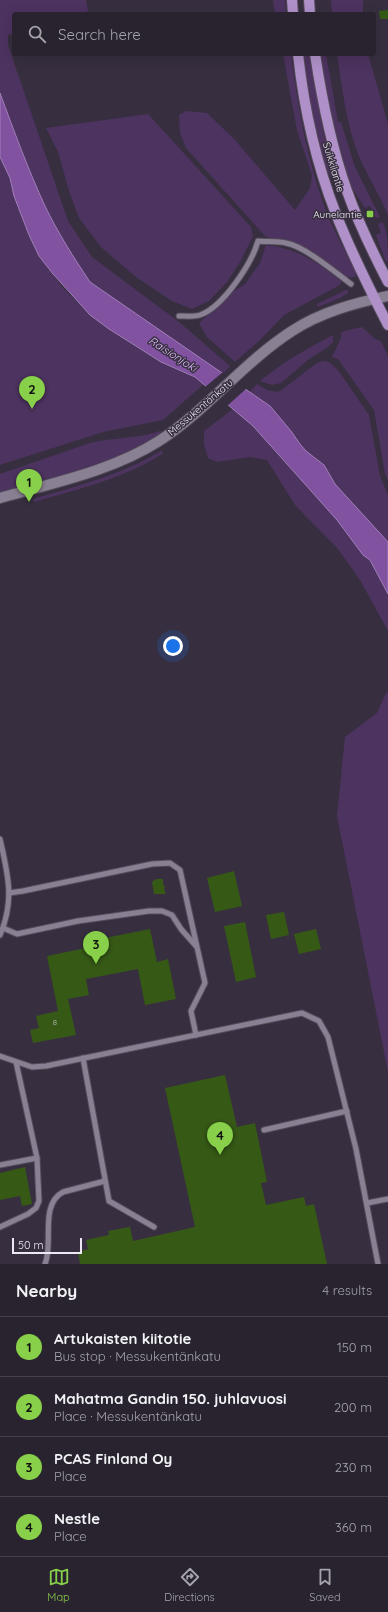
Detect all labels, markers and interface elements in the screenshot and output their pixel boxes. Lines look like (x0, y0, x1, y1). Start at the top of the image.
search box (12, 12, 376, 56)
icon: search (26, 23, 48, 45)
text: Search here (58, 25, 141, 44)
street label: Suikkilantie (320, 141, 347, 194)
place label: Aunelantie (313, 208, 362, 221)
marker: Aunelantie (365, 209, 375, 219)
water label: Raisionjoki (146, 333, 201, 376)
pin: 2 (19, 376, 45, 409)
street label: Messukentänkatu (165, 376, 236, 438)
pin: 1 (16, 469, 42, 502)
your location (163, 636, 183, 656)
pin: 3 (83, 931, 109, 964)
house number: 8 (53, 1017, 57, 1027)
pin: 4 (207, 1122, 233, 1155)
scale bar (12, 1236, 82, 1255)
text: 50 m (18, 1238, 44, 1252)
text: Nearby (16, 1280, 77, 1301)
text: 4 results (322, 1282, 372, 1298)
text: Artukaisten kiitotie (54, 1329, 191, 1348)
text: 1 (26, 1339, 32, 1355)
text: 150 m (337, 1339, 372, 1355)
text: Bus stop · Messukentänkatu (54, 1348, 221, 1364)
text: Mahatma Gandin 150. juhlavuosi (54, 1389, 287, 1408)
text: 2 (25, 1399, 33, 1415)
text: 200 m (334, 1399, 372, 1415)
text: Place · Messukentänkatu (54, 1408, 202, 1424)
text: PCAS Finland Oy (54, 1449, 172, 1468)
text: 3 (26, 1459, 32, 1475)
text: 230 m (335, 1459, 372, 1475)
text: Place (54, 1468, 87, 1484)
text: Nestle (54, 1509, 100, 1528)
text: 4 (25, 1519, 33, 1535)
text: 360 m (335, 1519, 372, 1535)
text: Place (54, 1528, 87, 1544)
tab: Map (47, 1566, 70, 1604)
tab: Directions (164, 1566, 215, 1604)
tab: Saved (309, 1566, 341, 1604)

